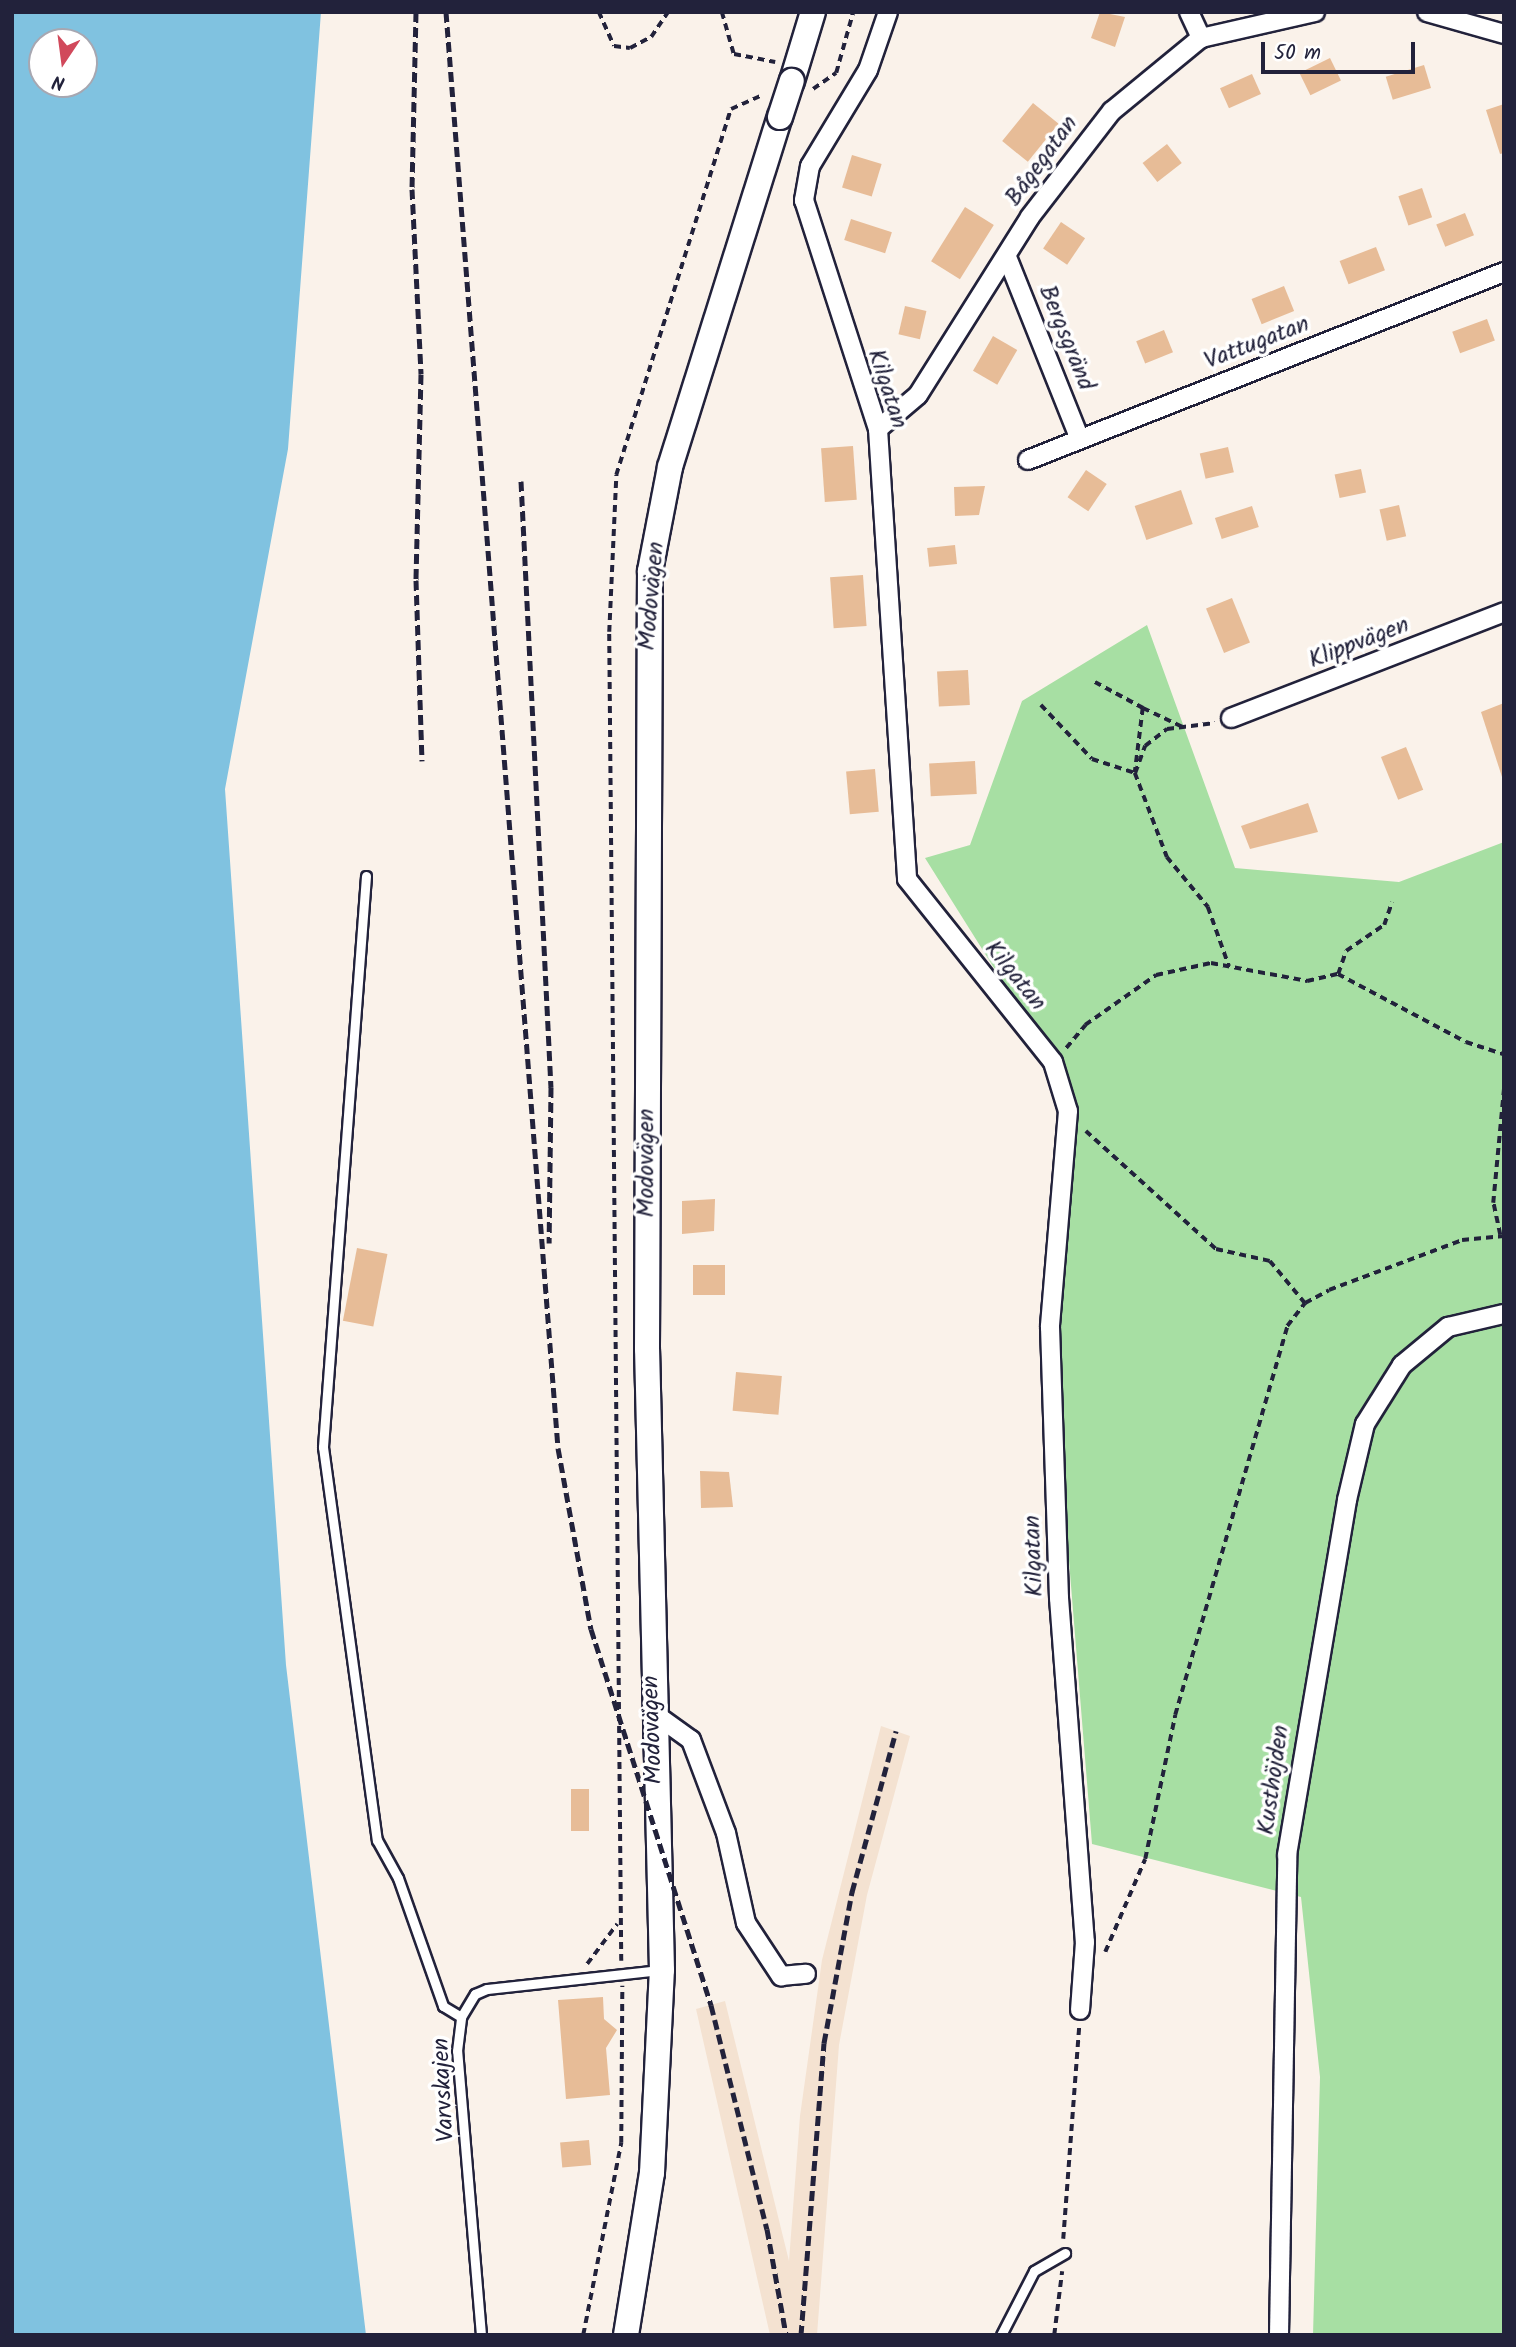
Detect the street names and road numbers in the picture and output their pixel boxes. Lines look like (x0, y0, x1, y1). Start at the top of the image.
street label: Bågegatan (1000, 110, 1084, 212)
street label: Bergsgränd (1032, 281, 1100, 395)
street label: Vattugatan (1200, 310, 1314, 376)
street label: Kilgatan (861, 346, 913, 432)
street label: Modovägen (633, 540, 671, 652)
street label: Klippvägen (1305, 611, 1413, 675)
street label: Kilgatan (978, 935, 1052, 1017)
street label: Modovägen (633, 1108, 661, 1218)
street label: Kilgatan (1018, 1515, 1050, 1597)
street label: Modovägen (637, 1675, 669, 1785)
street label: Kusthöjden (1252, 1723, 1296, 1837)
street label: Varvskajen (427, 2037, 461, 2143)

